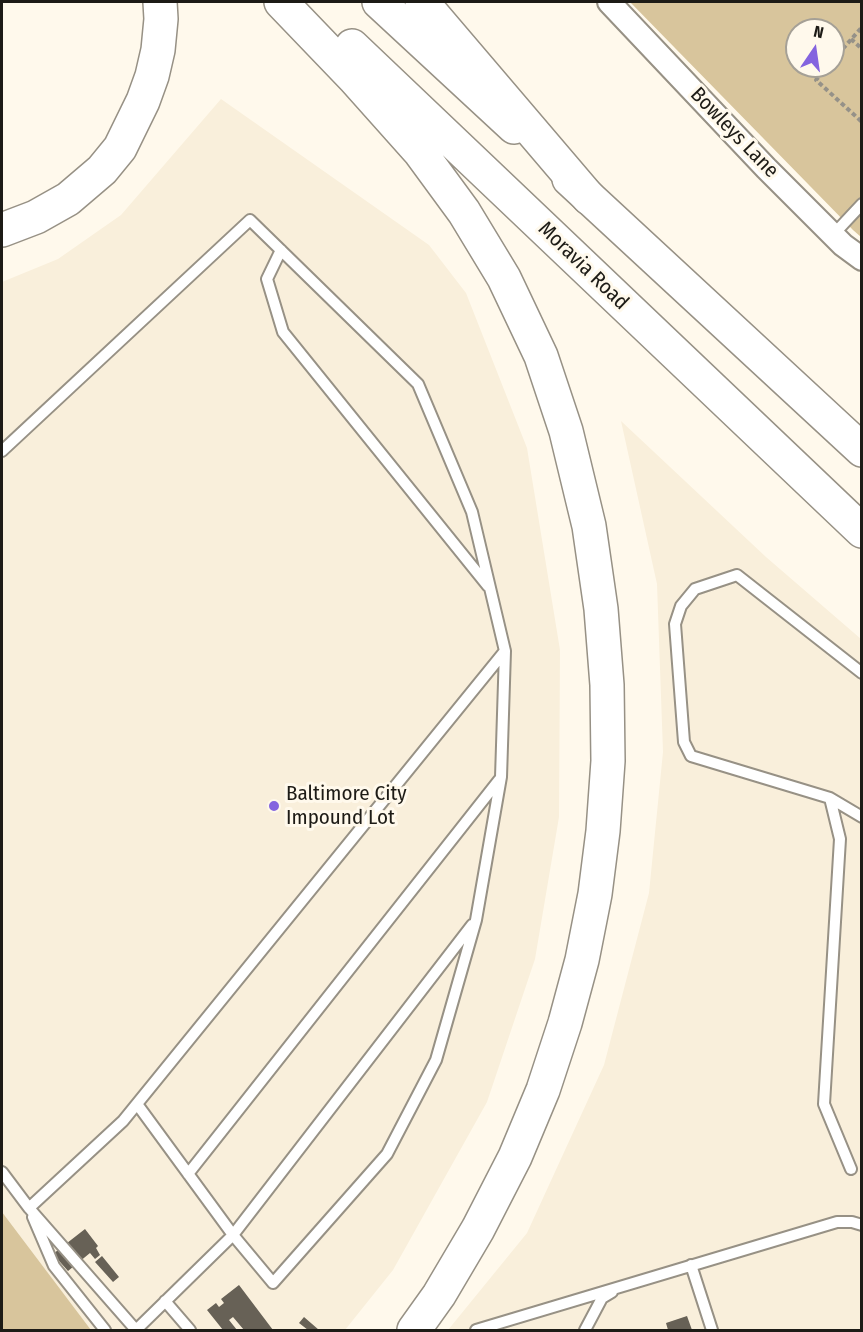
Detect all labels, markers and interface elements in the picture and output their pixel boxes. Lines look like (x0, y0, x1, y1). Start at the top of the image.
north arrow (785, 18, 845, 78)
text: N (812, 22, 826, 42)
street label: Bowleys Lane (685, 83, 783, 183)
street label: Moravia Road (533, 217, 633, 315)
place label: Baltimore City Impound Lot (286, 781, 407, 831)
marker: Baltimore City Impound Lot (267, 799, 281, 813)

